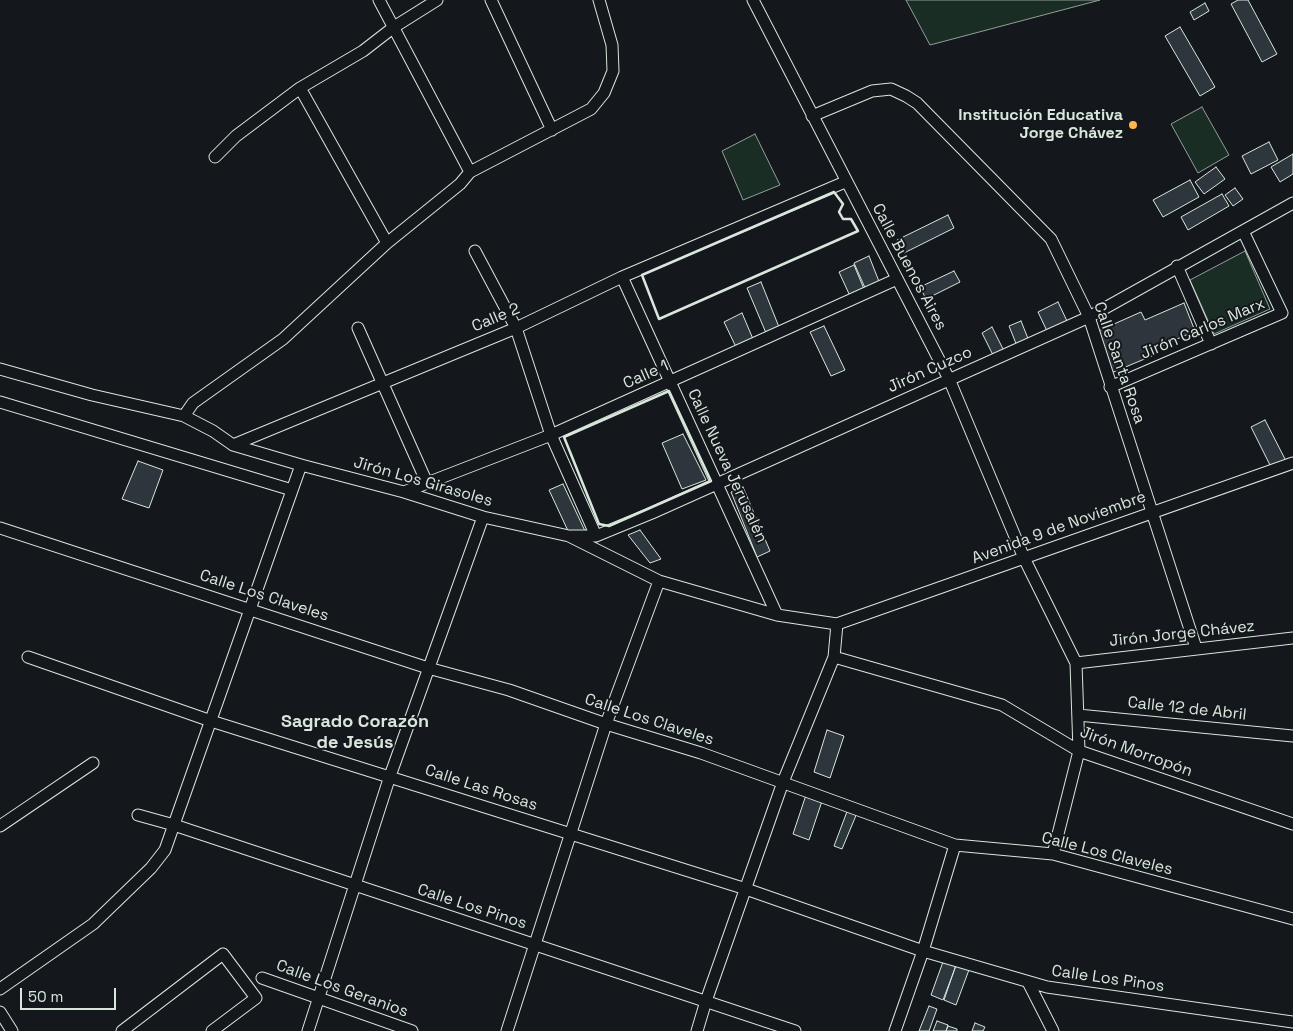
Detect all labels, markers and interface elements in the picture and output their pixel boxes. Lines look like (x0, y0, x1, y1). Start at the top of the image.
place label: Institución Educativa Jorge Chávez (958, 106, 1123, 144)
marker: Institución Educativa Jorge Chávez (1127, 119, 1139, 131)
street label: Calle Buenos Aires (868, 200, 950, 334)
street label: Jirón Carlos Marx (1138, 294, 1268, 364)
street label: Calle 2 (469, 299, 523, 337)
street label: Calle Santa Rosa (1089, 300, 1149, 426)
street label: Jirón Cuzco (885, 343, 975, 397)
street label: Calle 1 (620, 357, 672, 393)
street label: Calle Nueva Jerusalén (683, 386, 771, 546)
street label: Jirón Los Girasoles (351, 453, 495, 511)
street label: Avenida 9 de Noviembre (969, 487, 1149, 569)
street label: Calle Los Claveles (197, 566, 331, 626)
street label: Jirón Jorge Chávez (1108, 617, 1256, 651)
street label: Calle Los Claveles (582, 690, 716, 750)
street label: Calle 12 de Abril (1127, 693, 1247, 725)
district label: Sagrado Corazón de Jesús (281, 711, 429, 754)
street label: Jirón Morropón (1077, 723, 1195, 781)
street label: Calle Las Rosas (422, 761, 540, 815)
street label: Calle Los Claveles (1039, 828, 1175, 880)
street label: Calle Los Pinos (415, 880, 529, 934)
street label: Calle Los Geranios (273, 956, 411, 1022)
street label: Calle Los Pinos (1050, 962, 1166, 996)
scale bar (22, 978, 119, 1010)
text: 50 m (28, 987, 63, 1006)

